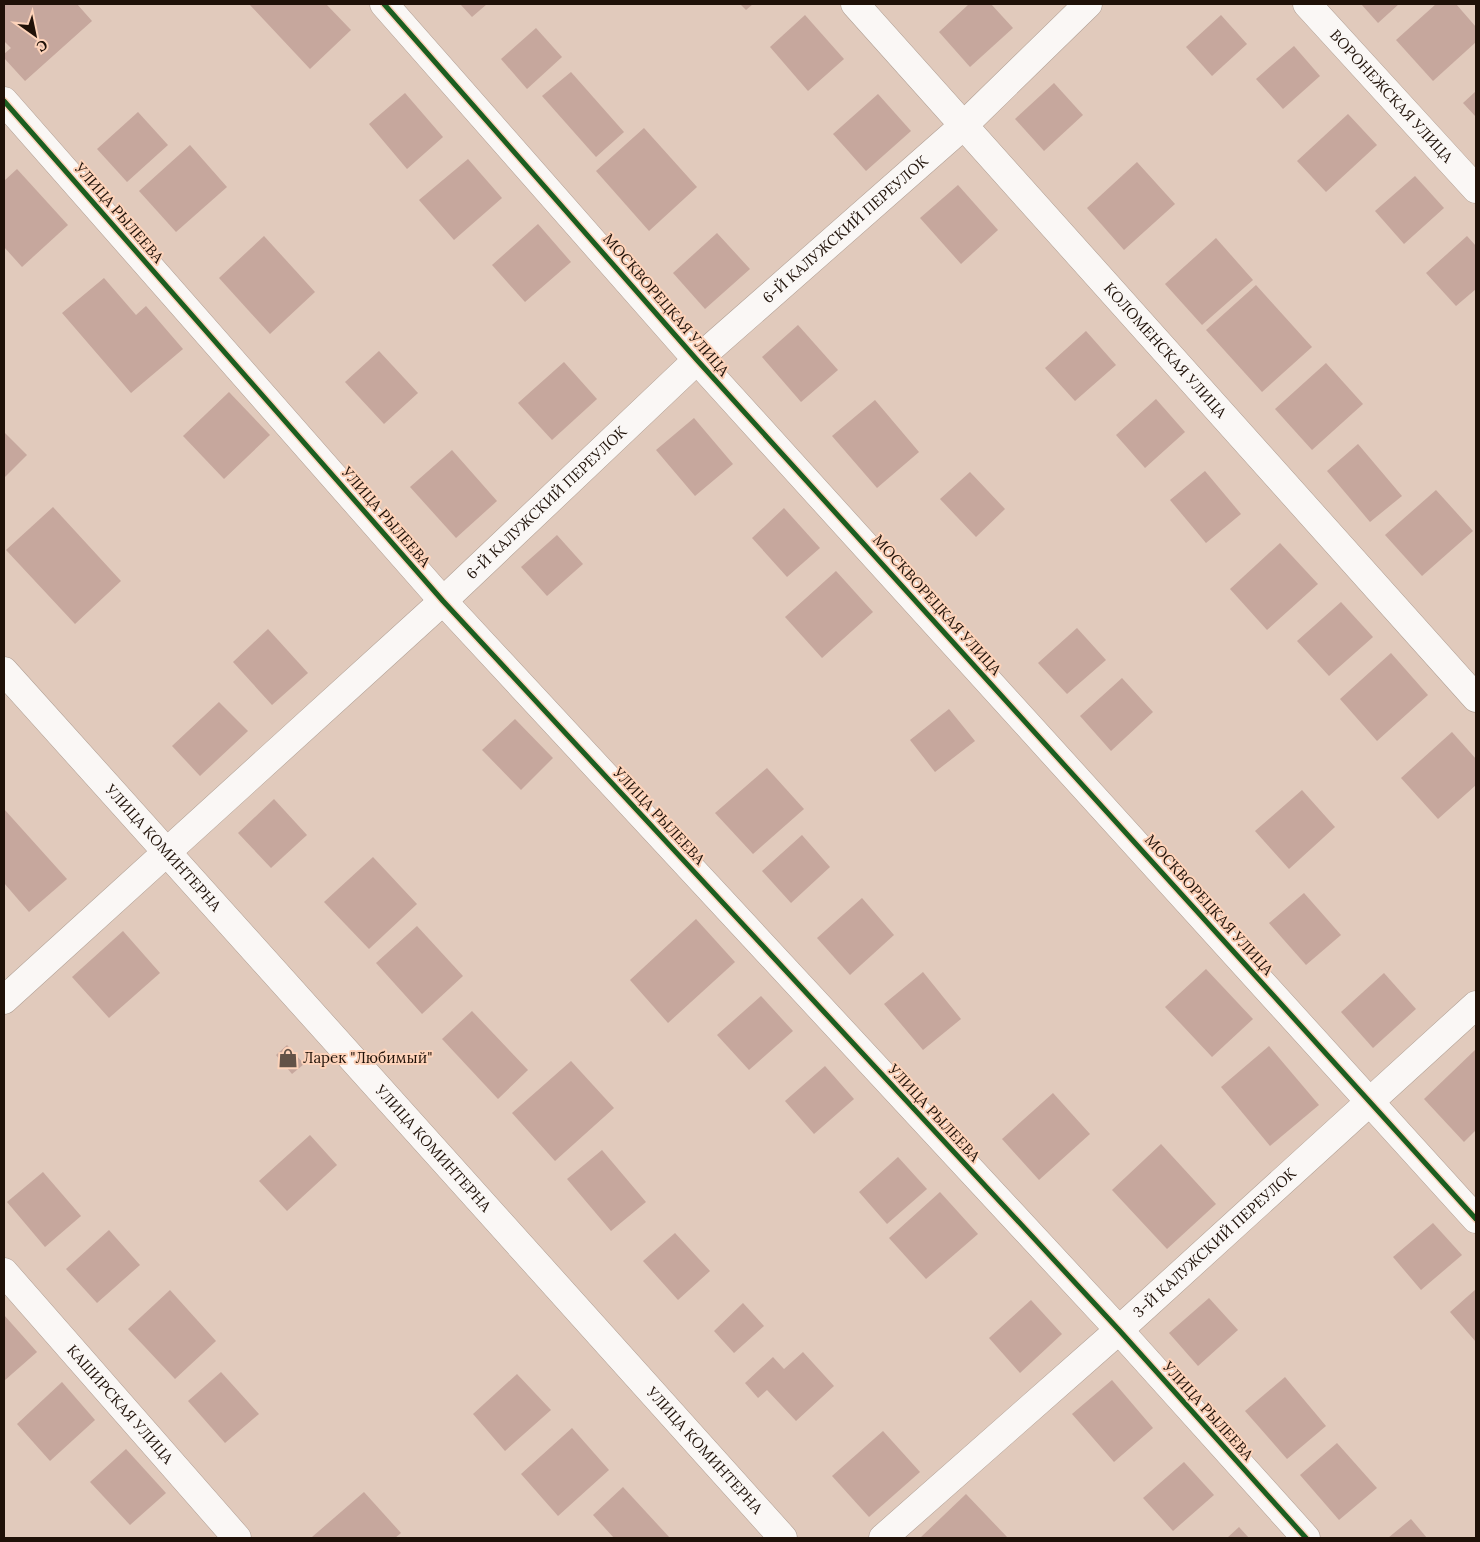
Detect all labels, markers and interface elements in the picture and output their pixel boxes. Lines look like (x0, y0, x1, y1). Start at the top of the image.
north arrow (10, 10, 60, 60)
street label: ВОРОНЕЖСКАЯ УЛИЦА (1326, 25, 1458, 167)
text: С (33, 36, 51, 56)
street label: 6-Й КАЛУЖСКИЙ ПЕРЕУЛОК (758, 151, 932, 307)
street label: УЛИЦА РЫЛЕЕВА (70, 158, 168, 267)
street label: МОСКВОРЕЦКАЯ УЛИЦА (599, 229, 734, 380)
street label: КОЛОМЕНСКАЯ УЛИЦА (1100, 279, 1231, 422)
street label: 6-Й КАЛУЖСКИЙ ПЕРЕУЛОК (462, 421, 631, 583)
street label: УЛИЦА РЫЛЕЕВА (337, 462, 435, 571)
street label: МОСКВОРЕЦКАЯ УЛИЦА (869, 530, 1006, 679)
street label: УЛИЦА РЫЛЕЕВА (609, 762, 710, 869)
street label: УЛИЦА КОМИНТЕРНА (101, 779, 226, 916)
street label: МОСКВОРЕЦКАЯ УЛИЦА (1141, 830, 1278, 979)
shop icon: Ларек "Любимый" (277, 1047, 299, 1069)
place label: Ларек "Любимый" (303, 1048, 432, 1067)
street label: УЛИЦА РЫЛЕЕВА (884, 1059, 985, 1166)
street label: УЛИЦА КОМИНТЕРНА (371, 1080, 496, 1216)
street label: 3-Й КАЛУЖСКИЙ ПЕРЕУЛОК (1129, 1163, 1300, 1322)
street label: КАШИРСКАЯ УЛИЦА (63, 1341, 178, 1468)
street label: УЛИЦА РЫЛЕЕВА (1158, 1357, 1258, 1464)
street label: УЛИЦА КОМИНТЕРНА (642, 1382, 767, 1518)

